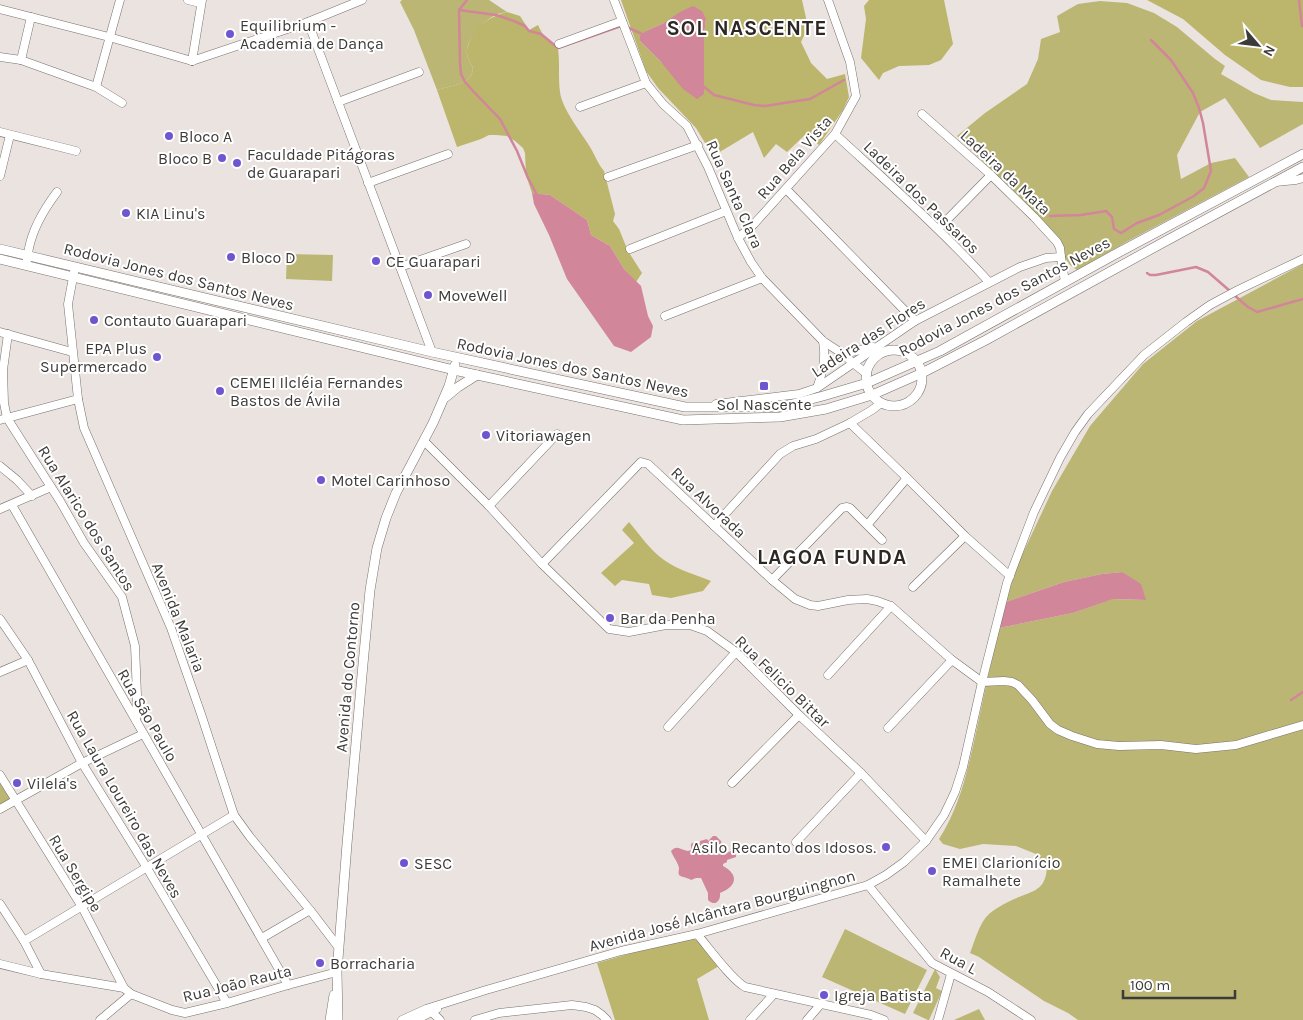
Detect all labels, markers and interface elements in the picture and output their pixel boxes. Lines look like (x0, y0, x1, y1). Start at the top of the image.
place label: Equilibrium - Academia de Dança (240, 16, 384, 53)
district label: SOL NASCENTE (666, 16, 828, 40)
north arrow (1233, 20, 1283, 70)
marker: Equilibrium - Academia de Dança (224, 28, 236, 40)
text: N (1259, 42, 1279, 59)
street label: Rua Bela Vista (753, 112, 836, 203)
street label: Ladeira da Mata (957, 126, 1055, 219)
place label: Bloco A (179, 127, 232, 146)
marker: Bloco A (163, 130, 175, 142)
street label: Rua Santa Clara (702, 137, 767, 251)
street label: Ladeira dos Passaros (860, 137, 984, 258)
place label: Faculdade Pitágoras de Guarapari (247, 145, 395, 182)
place label: Bloco B (158, 149, 212, 168)
marker: Bloco B (216, 152, 228, 164)
marker: Faculdade Pitágoras de Guarapari (231, 157, 243, 169)
place label: KIA Linu's (136, 204, 205, 223)
marker: KIA Linu's (120, 207, 132, 219)
street label: Rodovia Jones dos Santos Neves (895, 232, 1113, 360)
street label: Rodovia Jones dos Santos Neves (62, 239, 296, 314)
place label: Bloco D (241, 248, 296, 267)
marker: Bloco D (225, 251, 237, 263)
place label: CE Guarapari (386, 252, 481, 271)
marker: CE Guarapari (370, 255, 382, 267)
place label: MoveWell (438, 286, 508, 305)
marker: MoveWell (422, 289, 434, 301)
street label: Ladeira das Flores (808, 294, 929, 381)
place label: Contauto Guarapari (104, 311, 247, 330)
marker: Contauto Guarapari (88, 314, 100, 326)
street label: Rodovia Jones dos Santos Neves (455, 334, 691, 401)
place label: EPA Plus Supermercado (40, 339, 147, 376)
marker: EPA Plus Supermercado (151, 351, 163, 363)
place label: CEMEI Ilcléia Fernandes Bastos de Ávila (230, 373, 403, 410)
marker: Sol Nascente (758, 380, 770, 392)
marker: CEMEI Ilcléia Fernandes Bastos de Ávila (214, 385, 226, 397)
place label: Sol Nascente (716, 395, 812, 414)
place label: Vitoriawagen (496, 426, 591, 445)
marker: Vitoriawagen (480, 429, 492, 441)
street label: Rua Alarico dos Santos (34, 442, 139, 594)
street label: Rua Alvorada (667, 463, 750, 542)
place label: Motel Carinhoso (331, 471, 450, 490)
marker: Motel Carinhoso (315, 474, 327, 486)
district label: LAGOA FUNDA (757, 545, 907, 569)
street label: Avenida Malaria (148, 560, 209, 675)
street label: Avenida do Contorno (331, 601, 364, 753)
place label: Bar da Penha (620, 609, 716, 628)
marker: Bar da Penha (604, 612, 616, 624)
street label: Rua Felicio Bittar (731, 631, 834, 732)
street label: Rua São Paulo (113, 666, 182, 765)
street label: Rua Laura Loureiro das Neves (63, 707, 186, 902)
place label: Vilela's (27, 774, 77, 793)
marker: Vilela's (11, 777, 23, 789)
street label: Rua Sergipe (45, 831, 106, 915)
place label: Asilo Recanto dos Idosos. (692, 838, 876, 857)
marker: Asilo Recanto dos Idosos. (880, 841, 892, 853)
place label: EMEI Clarionício Ramalhete (942, 853, 1060, 890)
place label: SESC (414, 854, 452, 873)
marker: SESC (398, 857, 410, 869)
marker: EMEI Clarionício Ramalhete (926, 865, 938, 877)
street label: Avenida José Alcântara Bourguingnon (587, 866, 857, 955)
street label: Rua L (937, 943, 981, 979)
place label: Borracharia (330, 954, 415, 973)
marker: Borracharia (314, 957, 326, 969)
street label: Rua João Rauta (181, 961, 294, 1006)
scale bar (1123, 968, 1236, 1000)
text: 100 m (1130, 976, 1170, 994)
place label: Igreja Batista (834, 986, 932, 1005)
marker: Igreja Batista (818, 989, 830, 1001)

